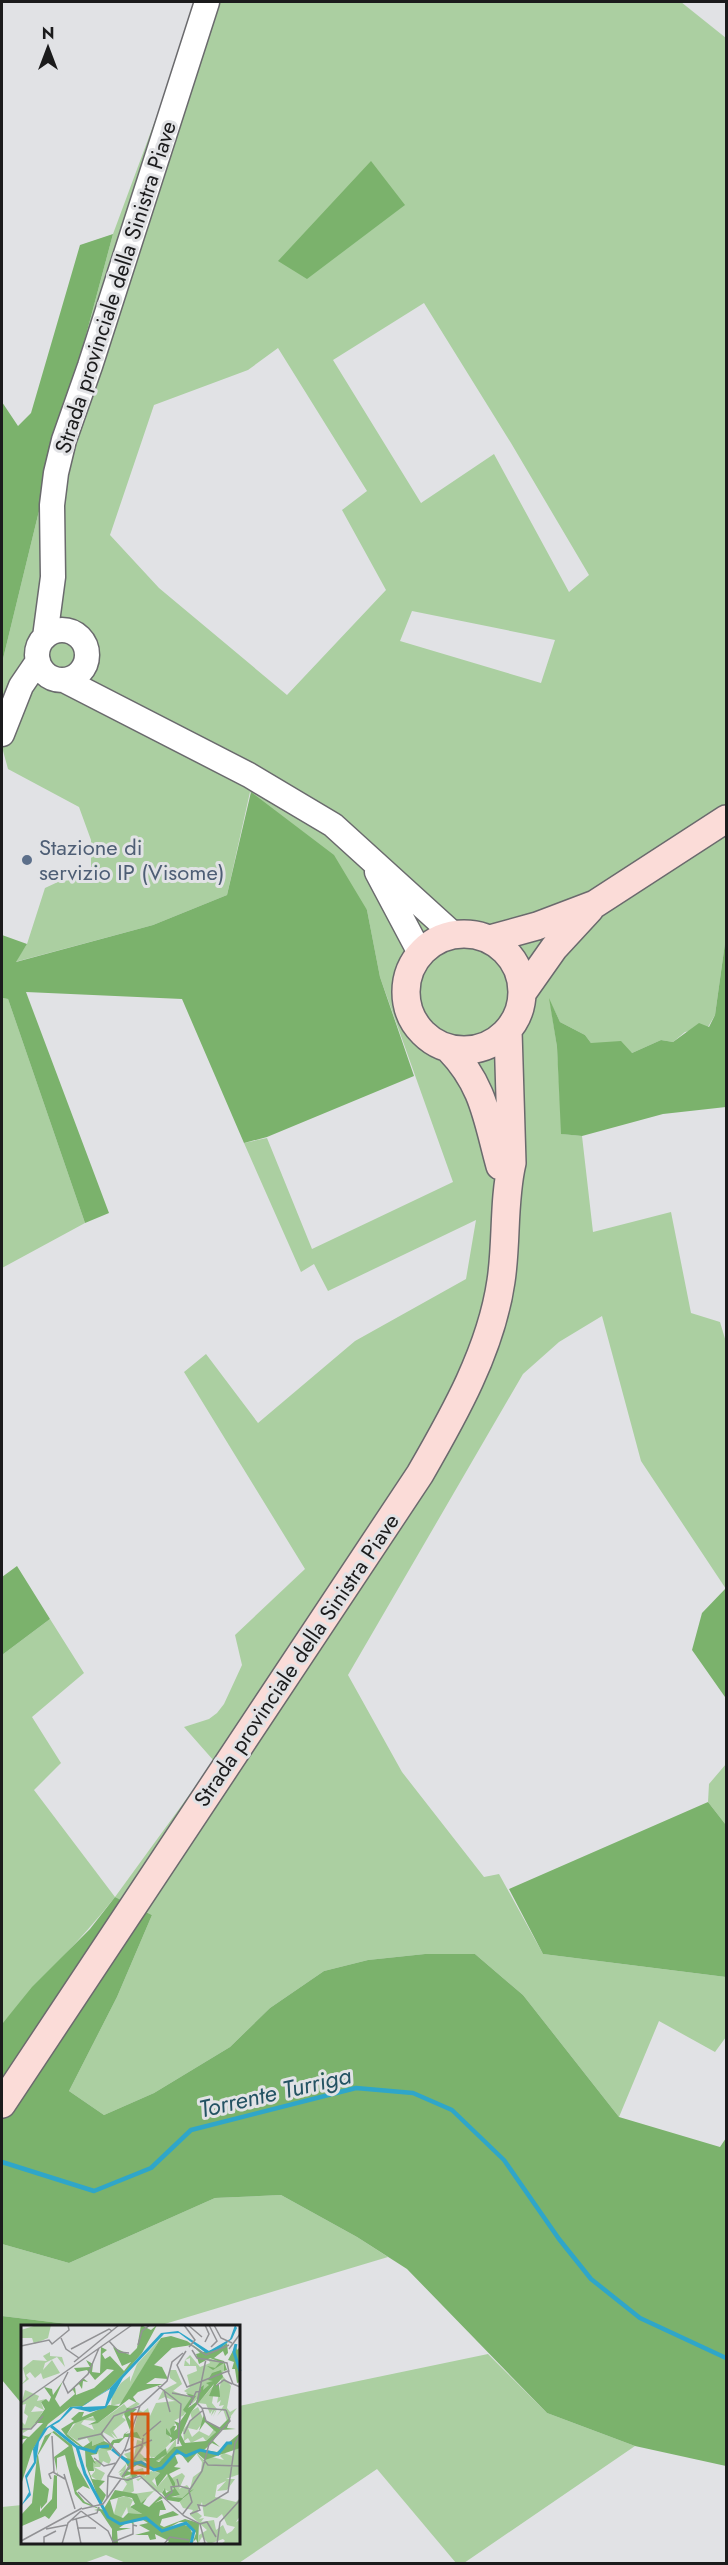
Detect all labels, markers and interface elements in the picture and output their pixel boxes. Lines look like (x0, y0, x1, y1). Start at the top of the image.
north arrow (18, 18, 78, 78)
text: N (42, 22, 54, 45)
street label: Strada provinciale della Sinistra Piave (46, 117, 184, 457)
place label: Stazione di servizio IP (Visome) (39, 831, 225, 888)
marker: Stazione di servizio IP (Visome) (20, 853, 34, 867)
street label: Strada provinciale della Sinistra Piave (186, 1507, 406, 1813)
water label: Torrente Turriga (195, 2057, 355, 2127)
inset map (21, 2325, 240, 2544)

